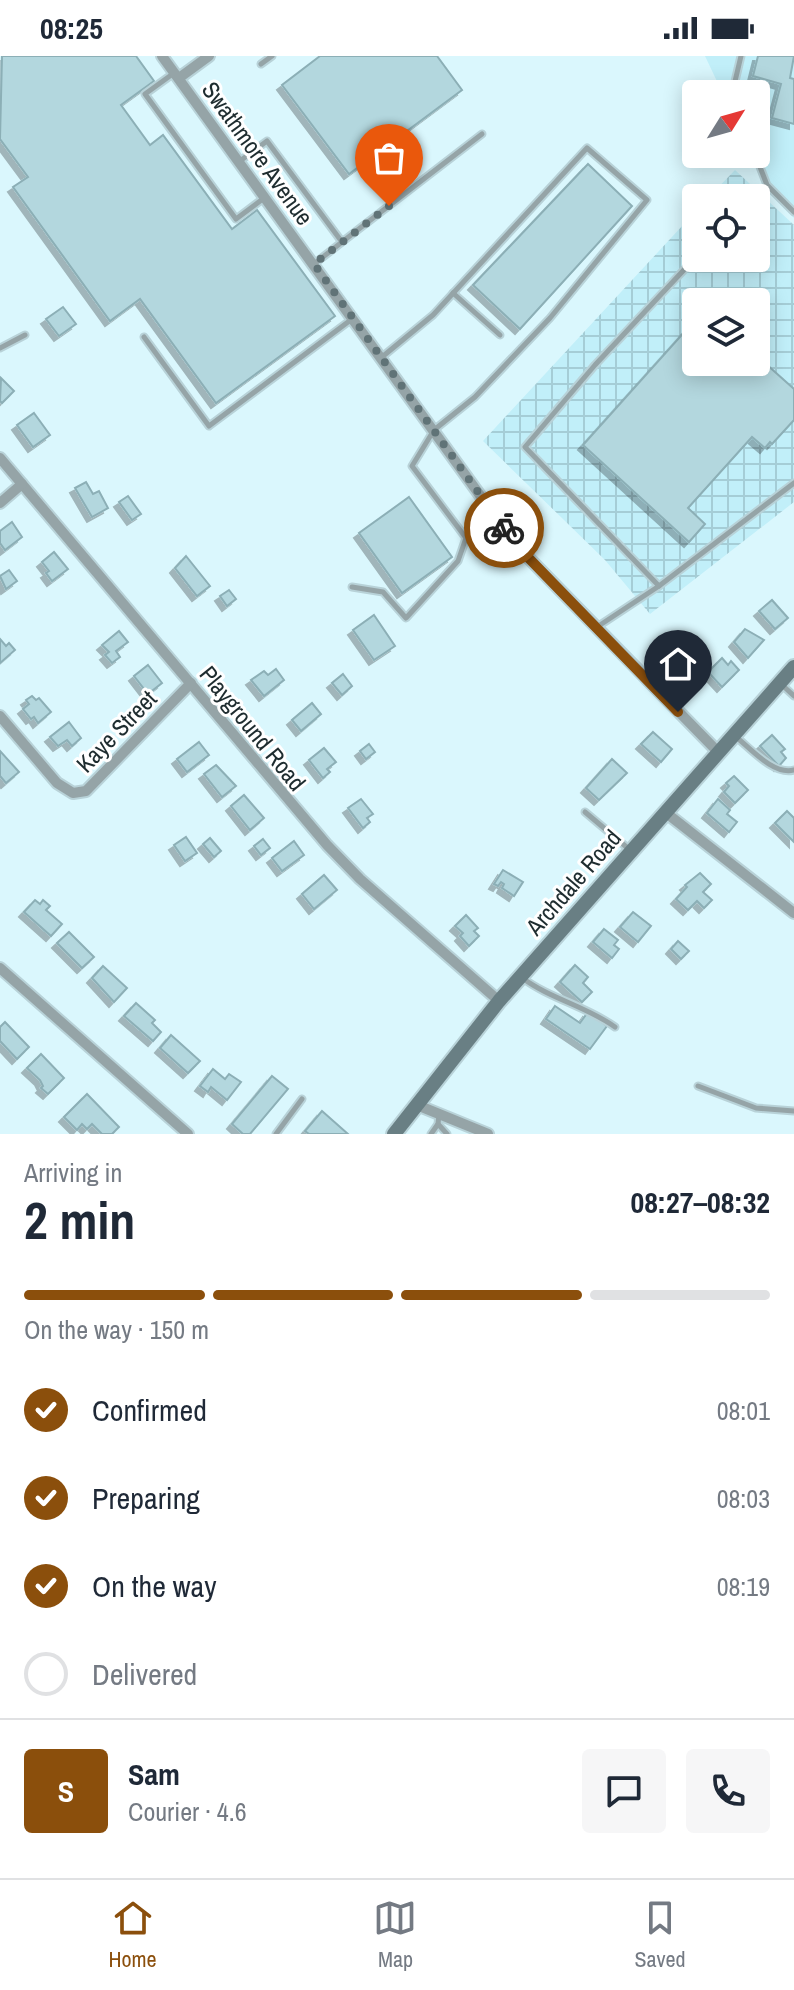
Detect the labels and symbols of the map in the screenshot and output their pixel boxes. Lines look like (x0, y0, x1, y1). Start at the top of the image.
street label: Swathmore Avenue (195, 75, 321, 231)
north arrow (682, 80, 770, 168)
pin (355, 124, 423, 206)
courier (464, 488, 544, 568)
pin (644, 630, 712, 712)
street label: Playground Road (193, 659, 313, 797)
street label: Kaye Street (69, 683, 164, 779)
street label: Archdale Road (518, 822, 628, 942)

